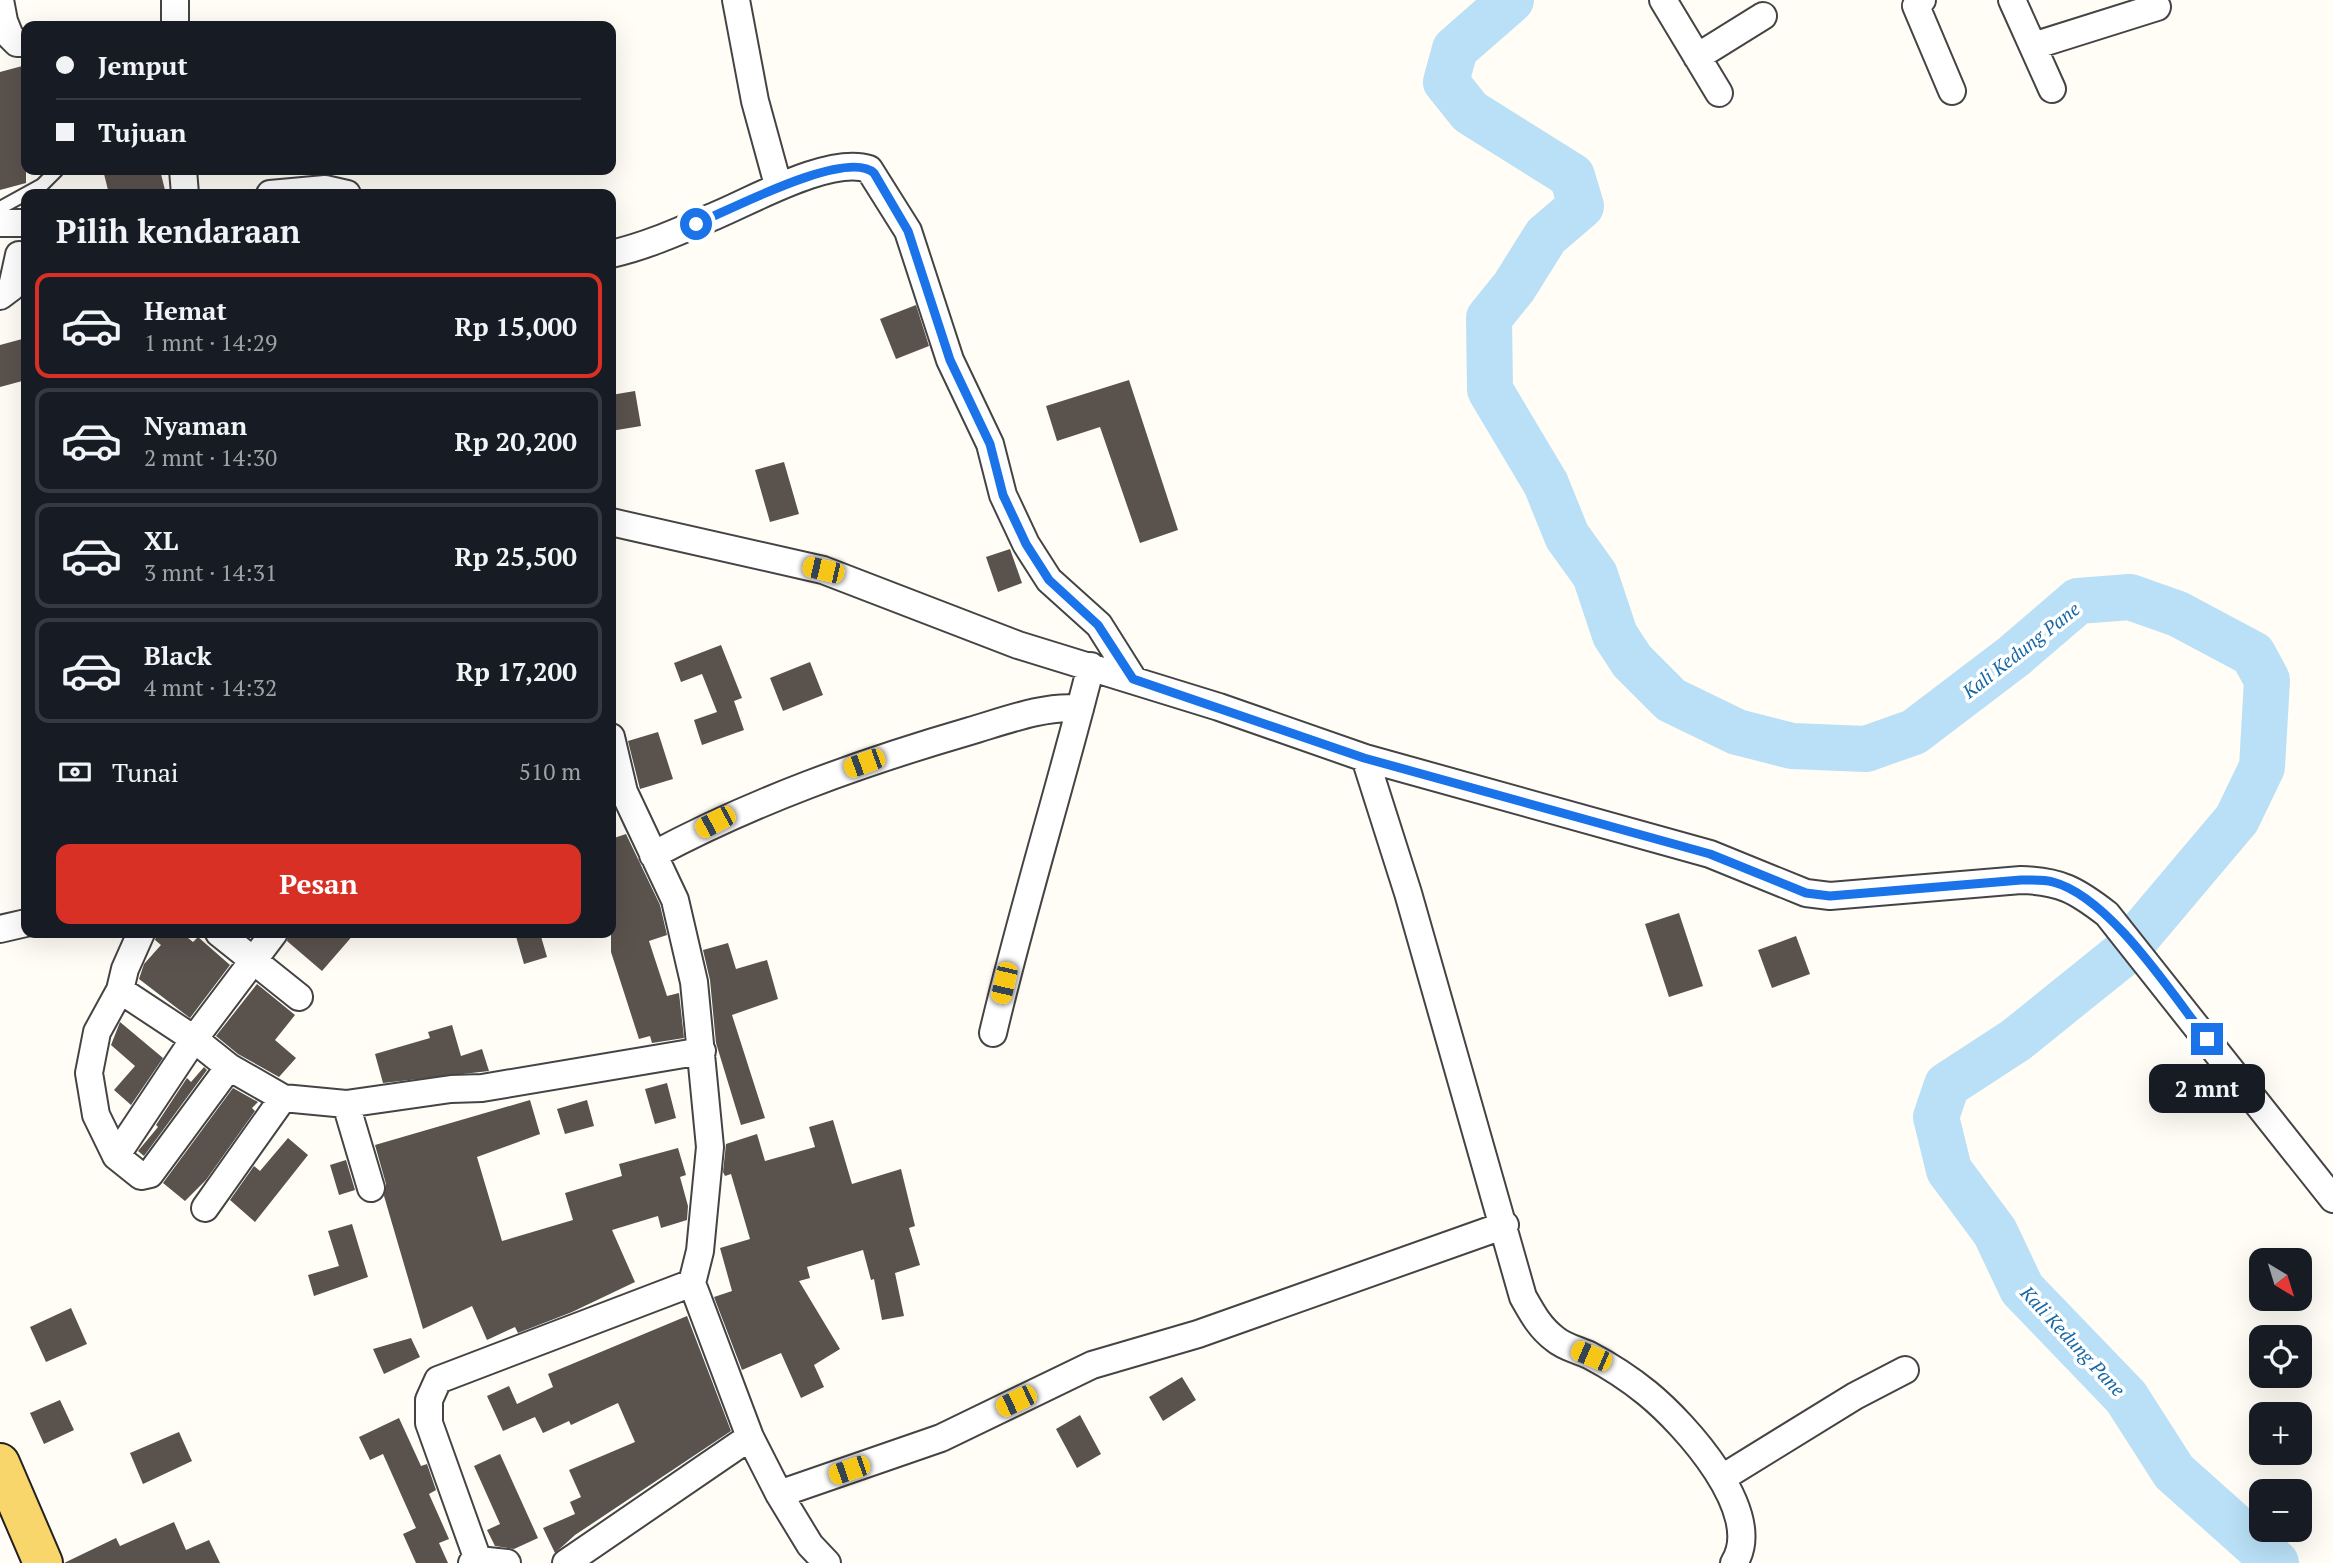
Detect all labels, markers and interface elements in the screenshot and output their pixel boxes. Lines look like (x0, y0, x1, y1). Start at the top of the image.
text: Jemput (98, 48, 188, 82)
text: Tujuan (98, 115, 186, 149)
route start (680, 208, 712, 240)
text: Pilih kendaraan (56, 210, 300, 252)
text: Hemat (144, 293, 227, 327)
icon: car (60, 294, 123, 357)
text: Rp 15,000 (455, 309, 577, 343)
text: 1 mnt · 14:29 (144, 327, 277, 358)
text: Nyaman (144, 408, 247, 442)
icon: car (60, 409, 123, 472)
text: Rp 20,200 (455, 424, 577, 458)
text: 2 mnt · 14:30 (144, 442, 277, 473)
text: XL (144, 523, 178, 557)
icon: car (60, 524, 123, 587)
text: Rp 25,500 (455, 539, 577, 573)
car (801, 555, 846, 585)
text: 3 mnt · 14:31 (144, 557, 277, 588)
water label: Kali Kedung Pane (1956, 596, 2085, 704)
text: Black (144, 638, 212, 672)
icon: car (60, 639, 123, 702)
text: Rp 17,200 (456, 654, 577, 688)
text: 4 mnt · 14:32 (144, 672, 277, 703)
car (841, 746, 888, 780)
icon: cash (56, 753, 94, 791)
text: Tunai (112, 755, 179, 789)
text: 510 m (519, 756, 581, 787)
car (692, 803, 739, 841)
button: Pesan (56, 844, 581, 924)
car (990, 960, 1019, 1006)
route end (2191, 1023, 2223, 1055)
callout: 2 mnt (2149, 1064, 2265, 1112)
text: 2 mnt (2175, 1073, 2239, 1104)
north arrow (2249, 1248, 2312, 1311)
map controls (2249, 1248, 2312, 1542)
water label: Kali Kedung Pane (2015, 1279, 2131, 1402)
button: locate (2249, 1325, 2312, 1388)
car (1568, 1338, 1615, 1374)
car (993, 1382, 1040, 1420)
button: + (2249, 1402, 2312, 1465)
car (826, 1453, 873, 1487)
button: − (2249, 1479, 2312, 1542)

